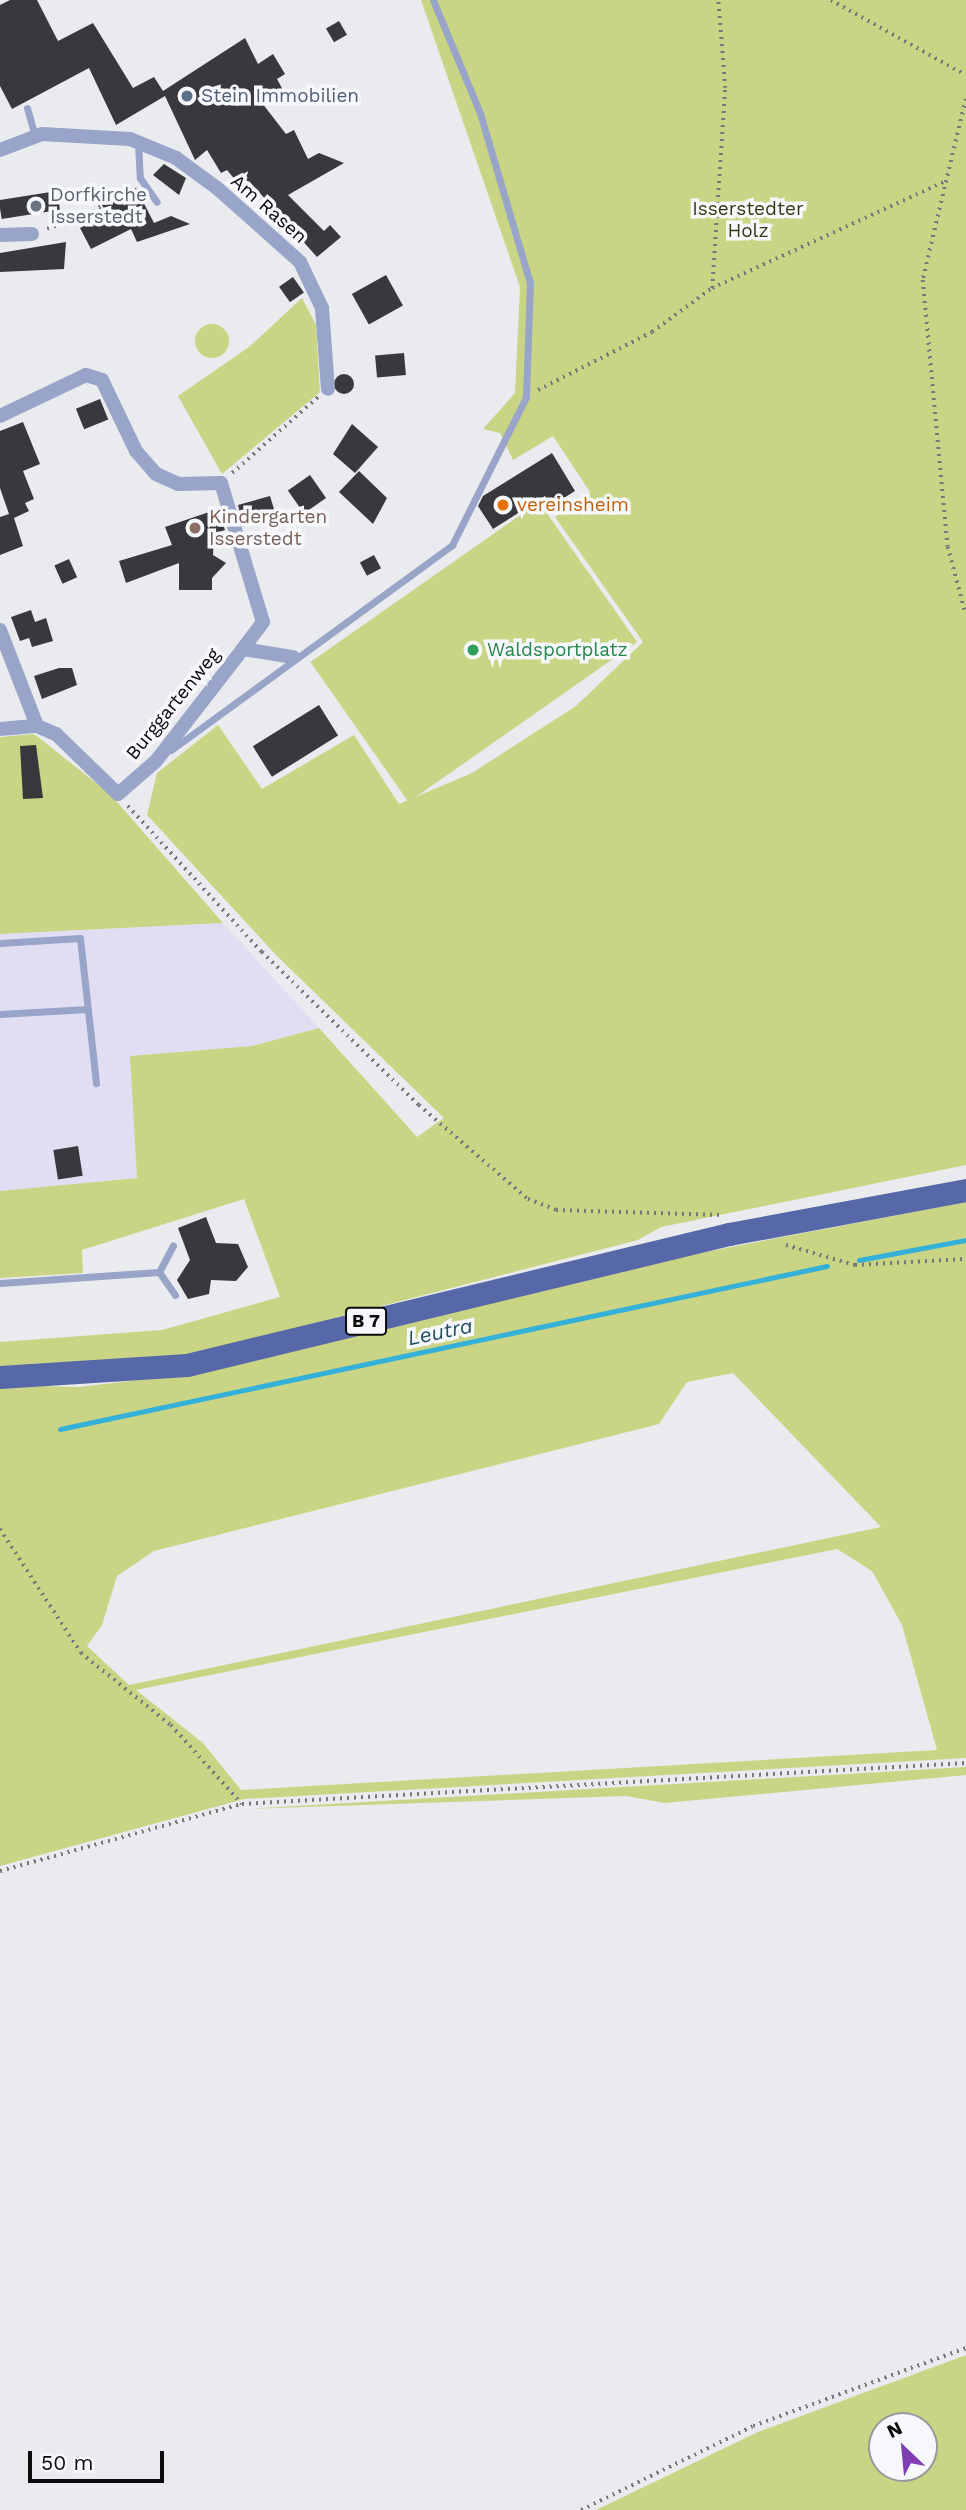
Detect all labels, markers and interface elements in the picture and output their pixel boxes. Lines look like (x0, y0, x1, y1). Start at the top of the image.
place label: Stein Immobilien (201, 85, 359, 107)
marker: Stein Immobilien (179, 88, 195, 104)
street label: Am Rasen (226, 170, 312, 248)
place label: Dorfkirche Isserstedt (50, 184, 147, 228)
marker: Dorfkirche Isserstedt (28, 198, 44, 214)
park label: Isserstedter Holz (692, 198, 804, 242)
place label: vereinsheim (517, 494, 629, 516)
marker: vereinsheim (495, 497, 511, 513)
place label: Kindergarten Isserstedt (209, 506, 327, 550)
marker: Kindergarten Isserstedt (187, 520, 203, 536)
place label: Waldsportplatz (487, 639, 628, 661)
marker: Waldsportplatz (465, 642, 481, 658)
street label: Burggartenweg (121, 644, 225, 764)
road number: B 7 (343, 1306, 389, 1336)
water label: Leutra (405, 1313, 475, 1351)
north arrow (868, 2412, 938, 2482)
text: N (883, 2416, 906, 2443)
scale bar (32, 2436, 168, 2480)
text: 50 m (41, 2450, 93, 2475)

